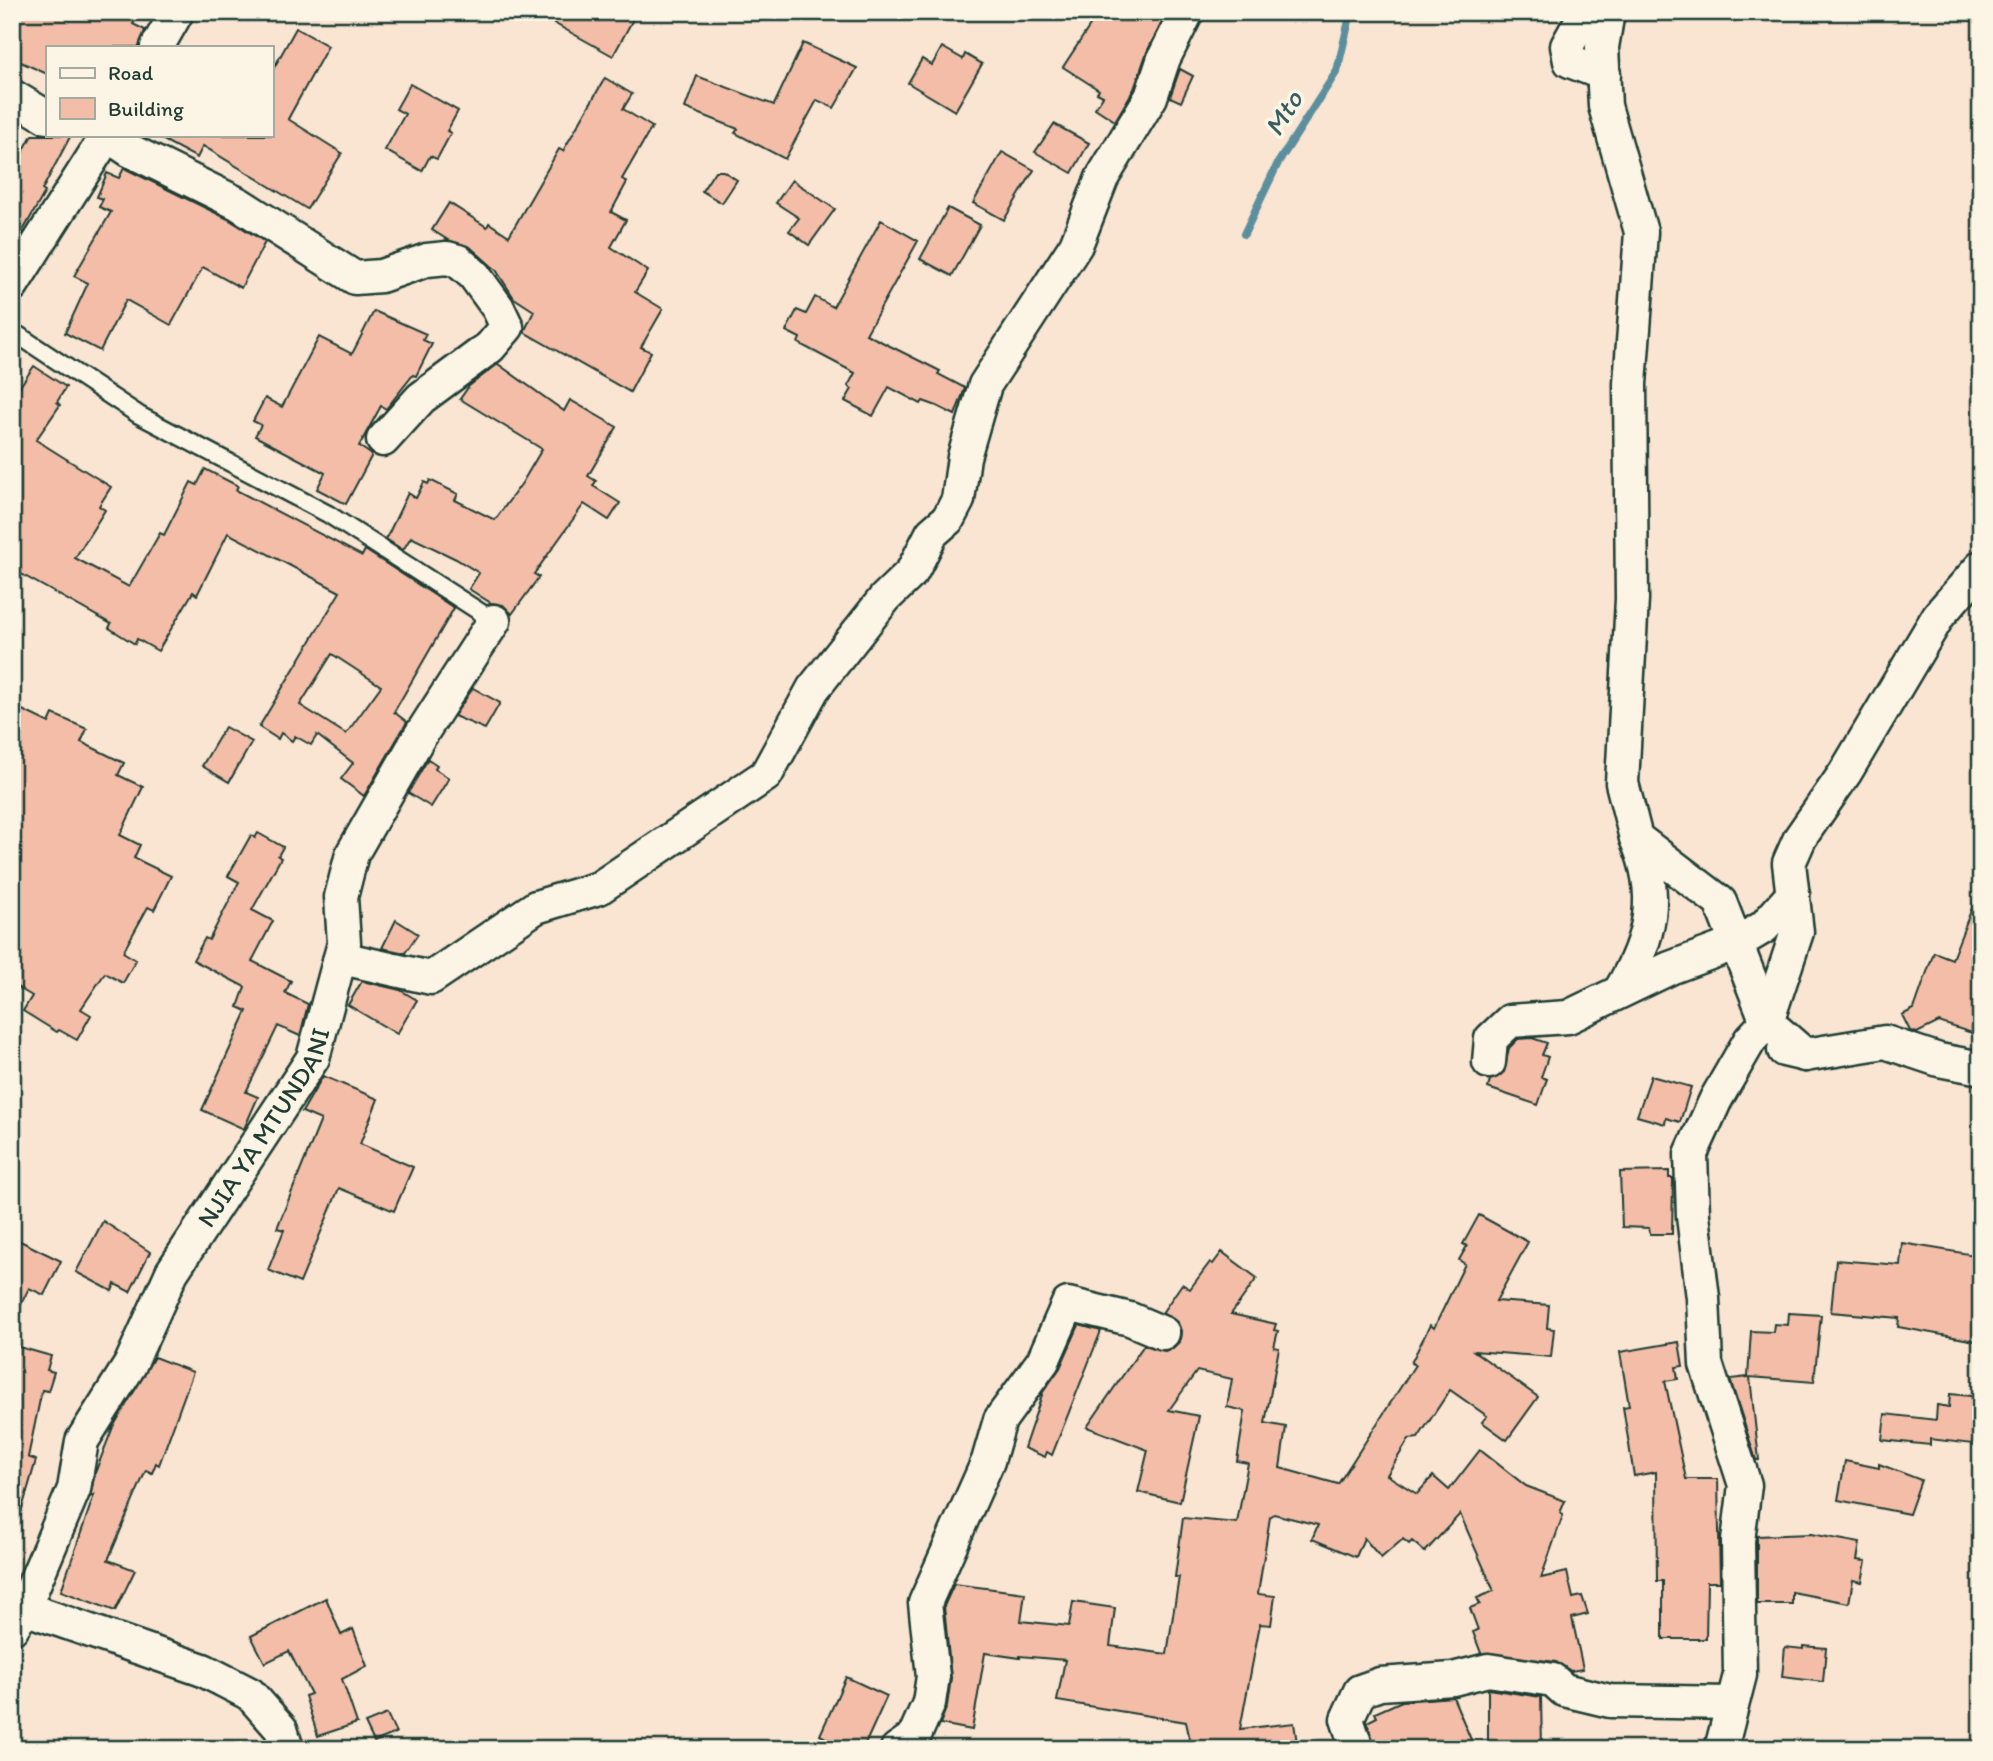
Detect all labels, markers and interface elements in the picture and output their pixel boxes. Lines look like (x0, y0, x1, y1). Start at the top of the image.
legend (46, 46, 273, 136)
text: Road (108, 60, 154, 85)
water label: Mto (1256, 84, 1310, 142)
text: Building (108, 96, 184, 121)
street label: NJIA YA MTUNDANI (190, 1024, 336, 1233)

